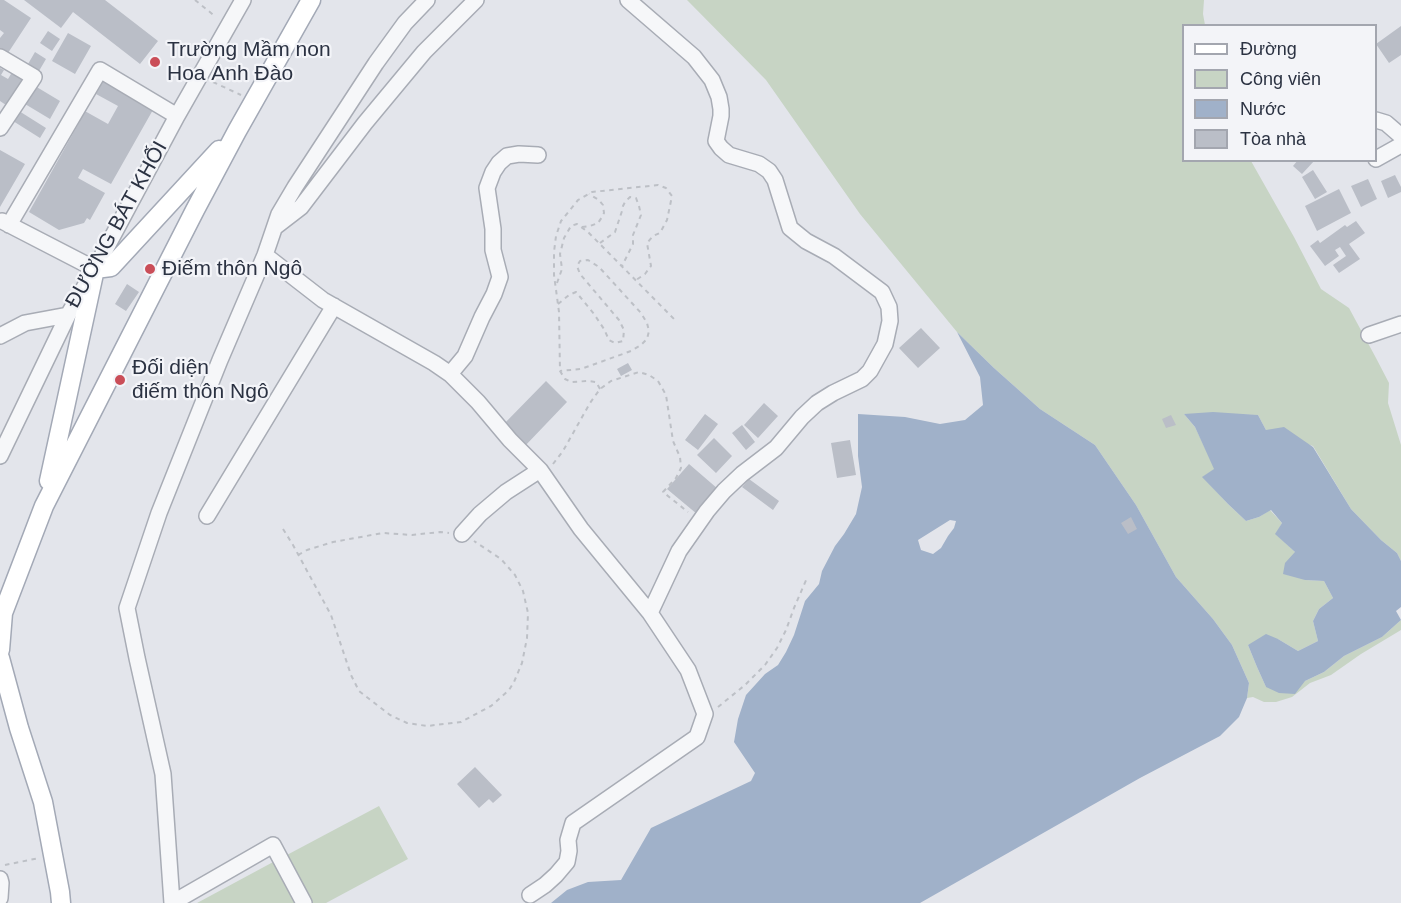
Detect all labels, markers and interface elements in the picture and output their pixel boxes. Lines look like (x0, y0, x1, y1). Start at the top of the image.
legend (1182, 24, 1377, 162)
place label: Trường Mầm non Hoa Anh Đào (167, 37, 331, 87)
text: Đường (1240, 39, 1297, 59)
marker: Trường Mầm non Hoa Anh Đào (148, 55, 162, 69)
text: Công viên (1240, 69, 1321, 89)
text: Nước (1240, 99, 1286, 119)
text: Tòa nhà (1240, 129, 1306, 149)
street label: ĐƯỜNG BÁT KHỐI (61, 137, 173, 313)
place label: Điếm thôn Ngô (162, 256, 302, 282)
marker: Điếm thôn Ngô (143, 262, 157, 276)
place label: Đối diện điếm thôn Ngô (132, 355, 269, 405)
marker: Đối diện điếm thôn Ngô (113, 373, 127, 387)

